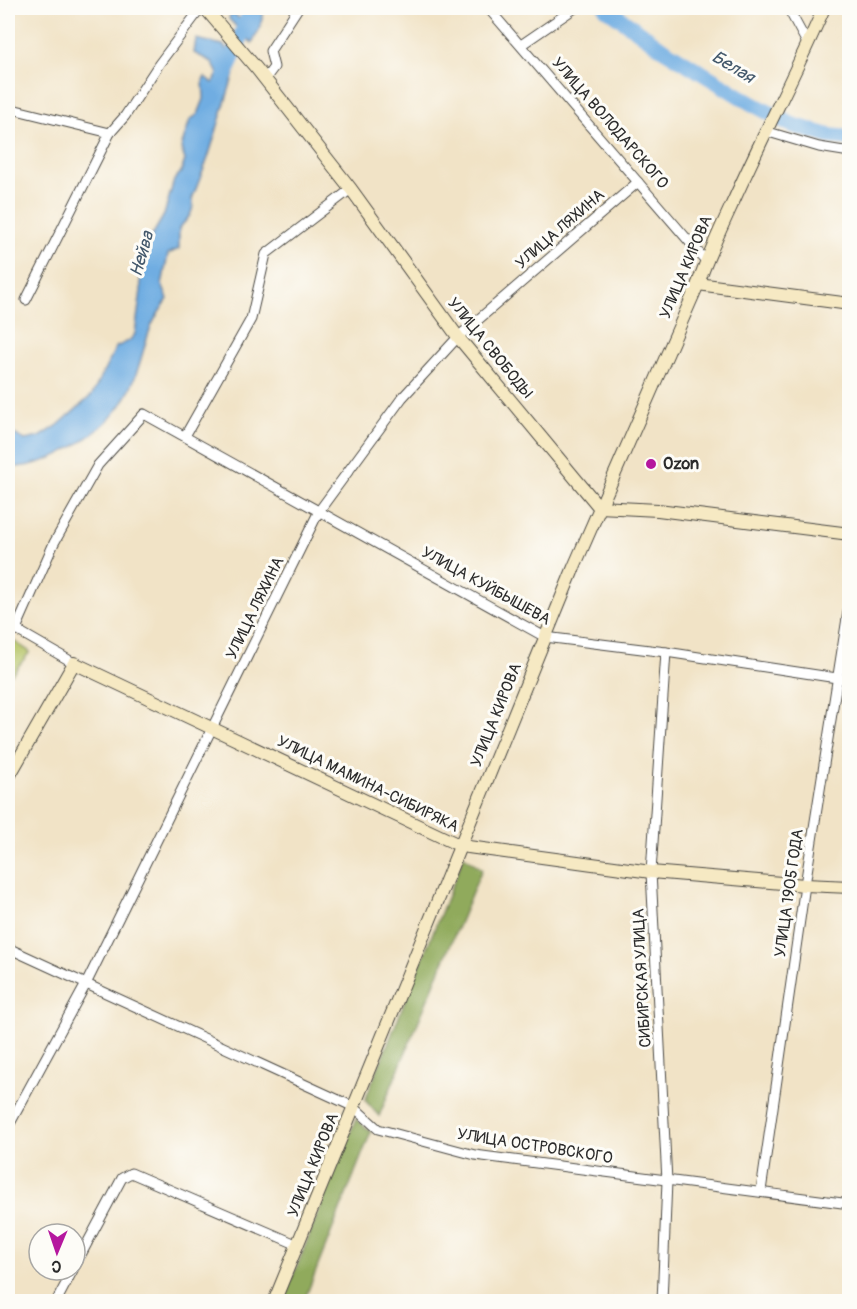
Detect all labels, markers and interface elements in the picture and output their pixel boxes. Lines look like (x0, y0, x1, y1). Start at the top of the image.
water label: Белая (707, 45, 760, 89)
street label: УЛИЦА ВОЛОДАРСКОГО (547, 53, 673, 193)
street label: УЛИЦА ЛЯХИНА (511, 185, 609, 273)
street label: УЛИЦА КИРОВА (655, 212, 717, 322)
water label: Нейва (125, 227, 160, 279)
street label: УЛИЦА СВОБОДЫ (443, 294, 537, 403)
place label: Ozon (663, 454, 699, 474)
marker: Ozon (644, 457, 658, 471)
street label: УЛИЦА КУЙБЫШЕВА (418, 542, 554, 630)
street label: УЛИЦА ЛЯХИНА (222, 553, 288, 663)
street label: УЛИЦА КИРОВА (466, 660, 526, 770)
street label: УЛИЦА МАМИНА-СИБИРЯКА (274, 731, 462, 837)
street label: УЛИЦА 1905 ГОДА (770, 828, 808, 958)
street label: СИБИРСКАЯ УЛИЦА (628, 908, 656, 1048)
street label: УЛИЦА КИРОВА (283, 1110, 343, 1220)
street label: УЛИЦА ОСТРОВСКОГО (456, 1124, 614, 1168)
north arrow (27, 1222, 87, 1282)
text: С (51, 1256, 62, 1276)

